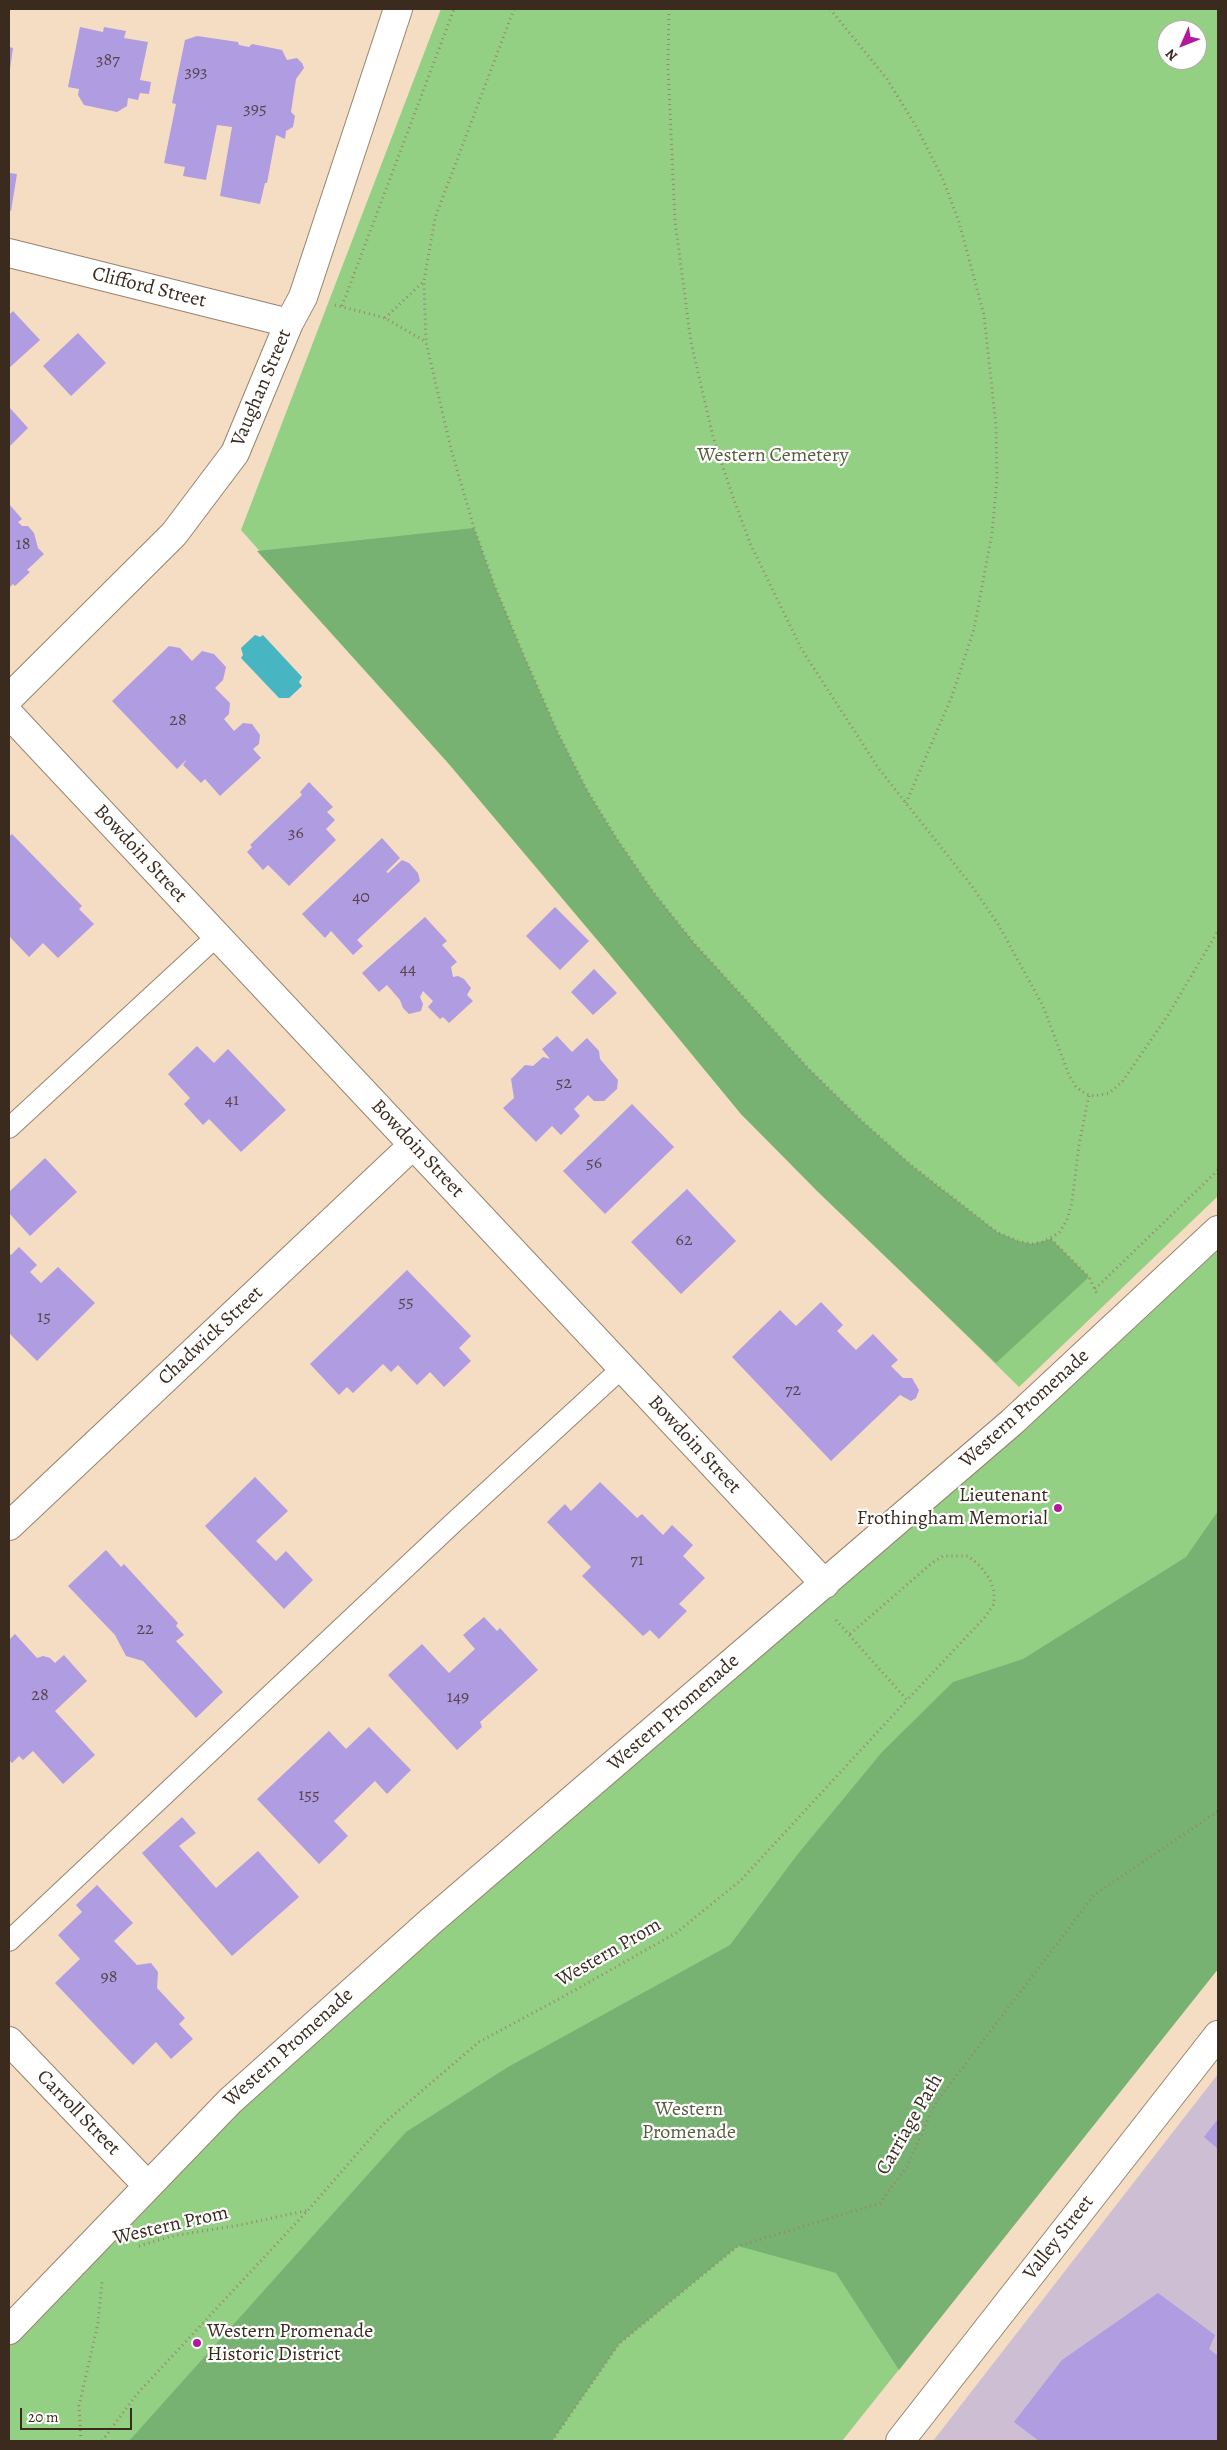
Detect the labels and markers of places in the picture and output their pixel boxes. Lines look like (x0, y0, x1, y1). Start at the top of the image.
place label: Lieutenant Frothingham Memorial (857, 1484, 1048, 1531)
marker: Lieutenant Frothingham Memorial (1052, 1502, 1064, 1514)
place label: Western Promenade Historic District (207, 2320, 373, 2367)
marker: Western Promenade Historic District (191, 2337, 203, 2349)

